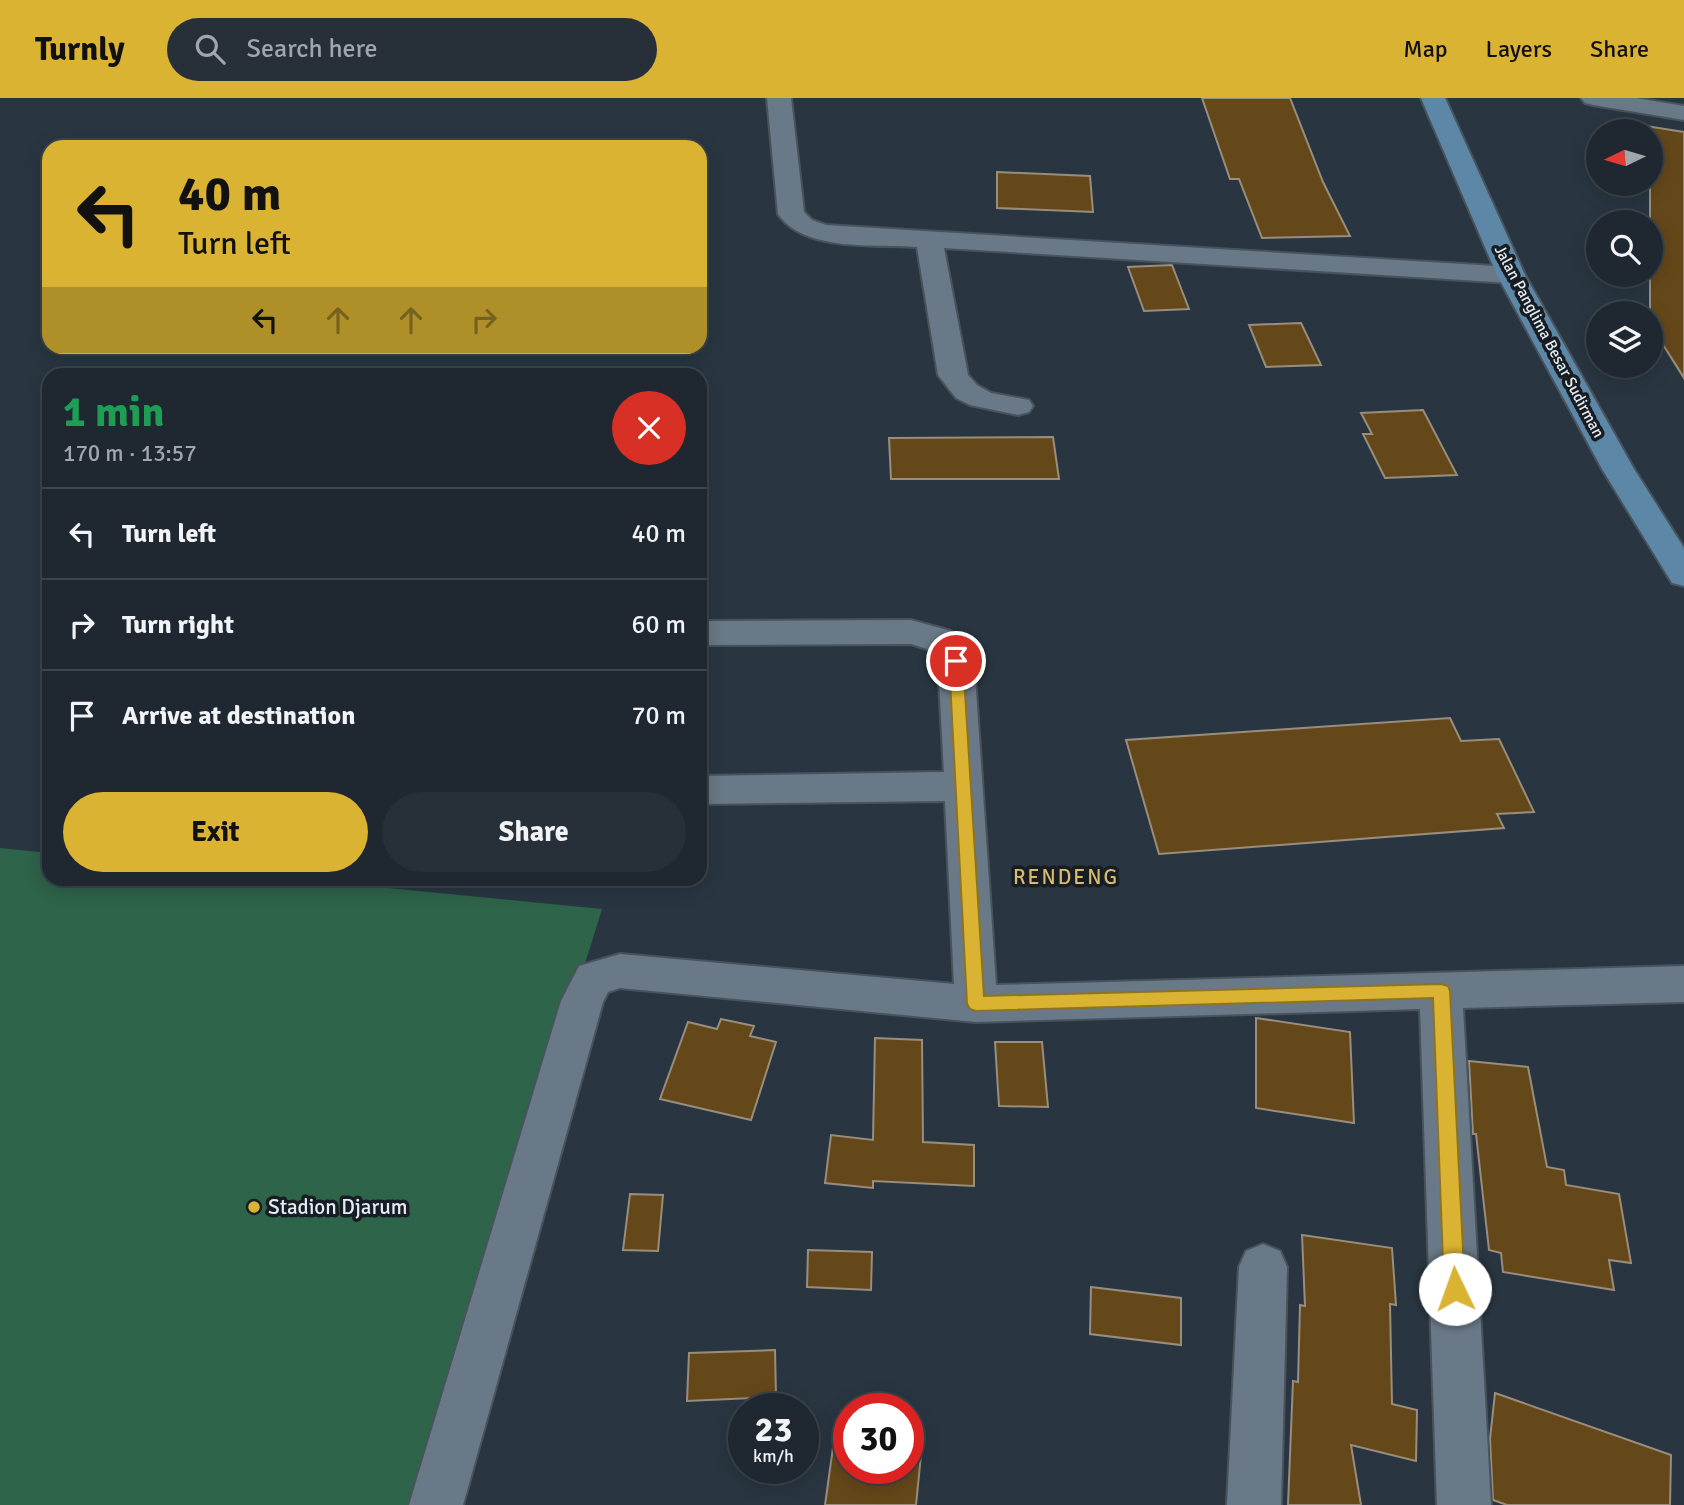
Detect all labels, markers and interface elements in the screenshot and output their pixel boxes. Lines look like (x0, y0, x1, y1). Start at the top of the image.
search box (167, 18, 657, 81)
text: Turnly (35, 29, 125, 70)
icon: search (191, 30, 229, 68)
text: Search here (247, 33, 378, 65)
text: Map (1403, 34, 1448, 64)
text: Layers (1486, 34, 1552, 64)
text: Share (1590, 34, 1649, 64)
north arrow (1586, 119, 1662, 196)
map controls (1586, 119, 1663, 378)
text: 40 m (178, 164, 281, 224)
icon: left (63, 168, 154, 259)
button: search (1586, 210, 1663, 287)
text: Turn left (178, 224, 291, 263)
street label: Jalan Panglima Besar Sudirman (1490, 242, 1609, 441)
icon: left (246, 301, 284, 339)
icon: ahead (319, 301, 357, 339)
icon: ahead (392, 301, 430, 339)
icon: right (465, 301, 503, 339)
button: layers (1586, 301, 1663, 378)
text: 1 min (63, 387, 164, 438)
button: close (612, 391, 686, 465)
text: 170 m · 13:57 (63, 439, 197, 468)
icon: left (63, 515, 101, 553)
text: Turn left (122, 518, 216, 550)
text: 40 m (631, 518, 686, 550)
icon: right (63, 606, 101, 644)
text: Turn right (122, 609, 234, 641)
text: 60 m (631, 609, 686, 641)
pin (926, 631, 986, 691)
icon: arrive (937, 642, 975, 680)
icon: arrive (63, 697, 101, 735)
text: Arrive at destination (122, 700, 355, 732)
text: 70 m (631, 700, 686, 732)
button: Exit (63, 792, 368, 872)
button: Share (382, 792, 686, 872)
district label: RENDENG (1013, 864, 1119, 890)
place label: Stadion Djarum (268, 1194, 407, 1220)
marker: Stadion Djarum (246, 1199, 262, 1215)
position arrow (1418, 1252, 1492, 1326)
speed limit sign: 30 (833, 1393, 924, 1484)
text: 23 (755, 1408, 792, 1451)
text: km/h (753, 1445, 794, 1467)

